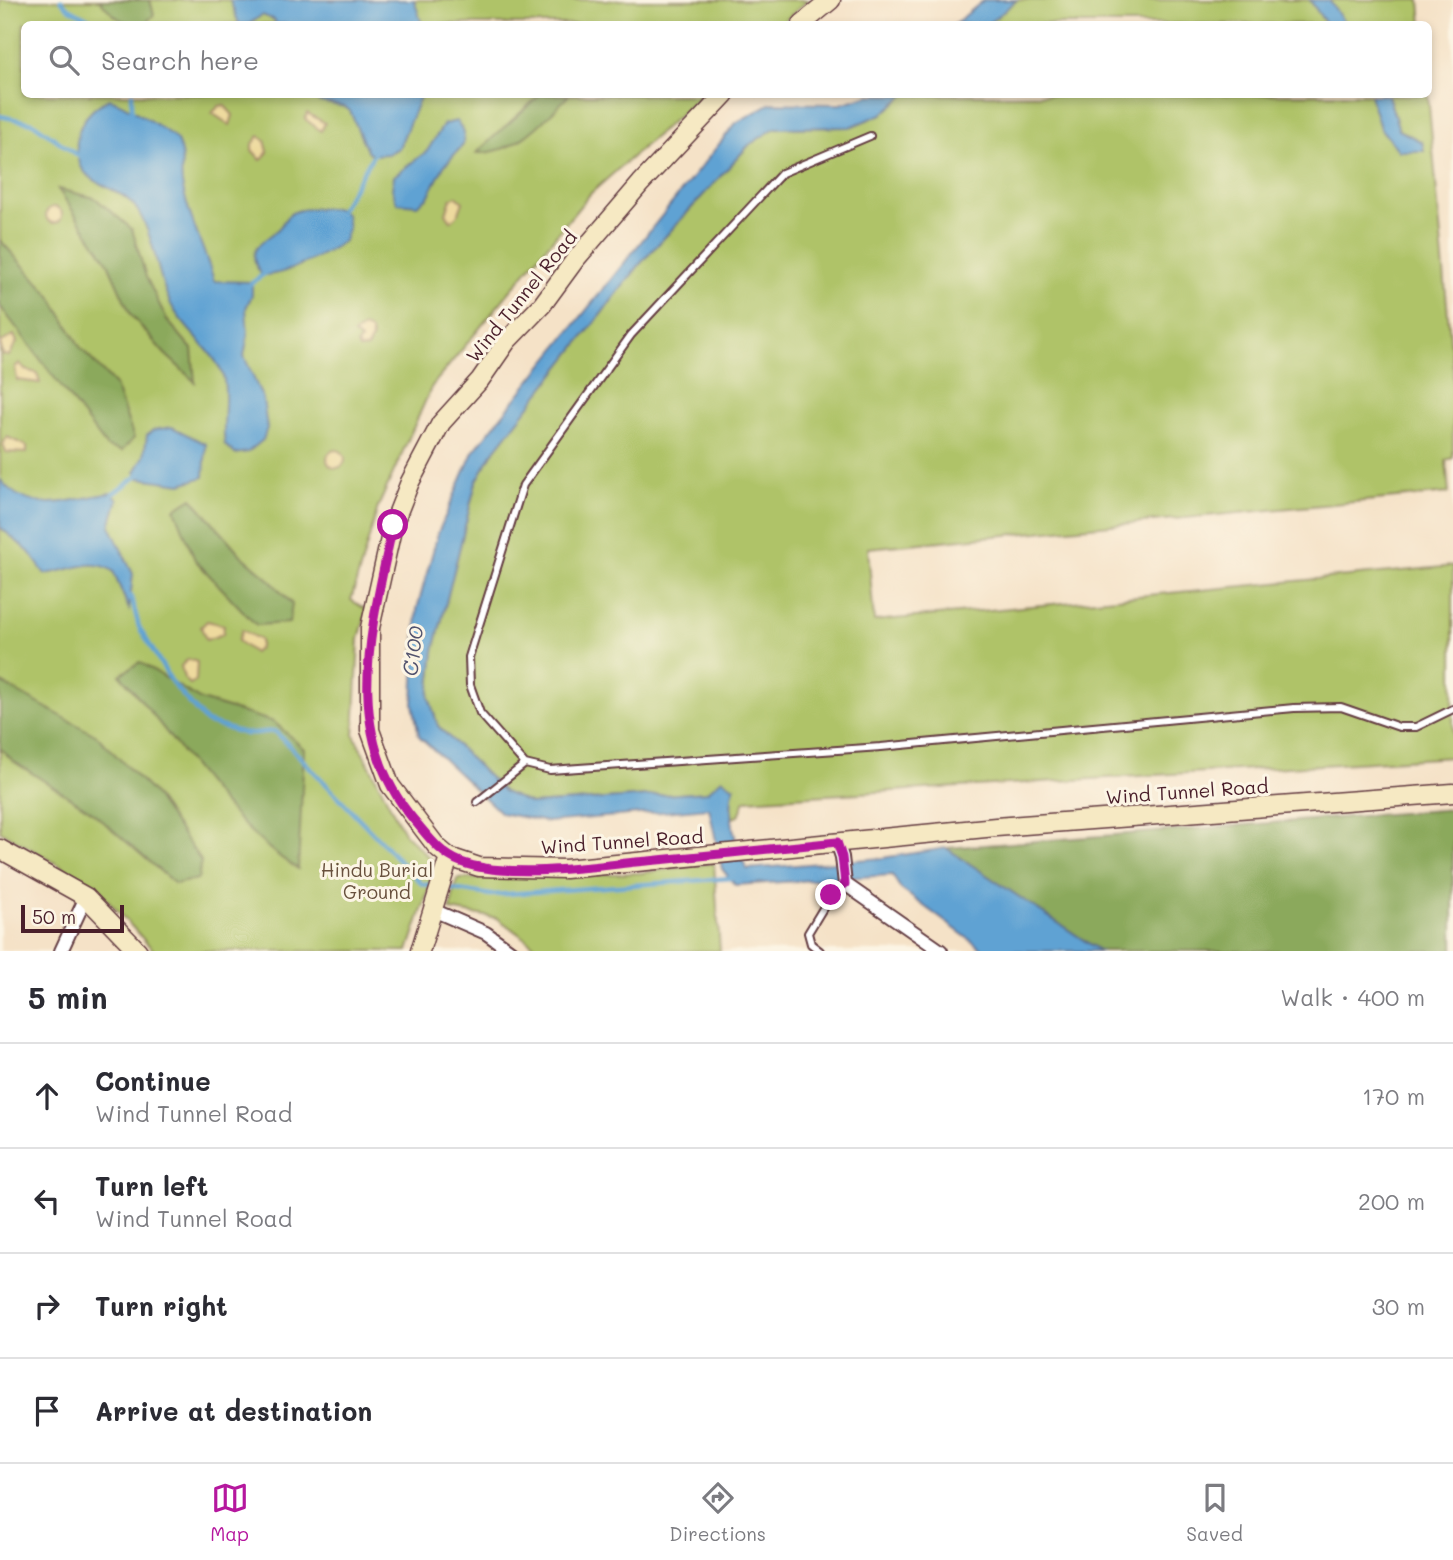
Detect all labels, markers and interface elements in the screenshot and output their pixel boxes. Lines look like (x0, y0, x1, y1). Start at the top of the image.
search box (21, 21, 1432, 98)
icon: search (45, 41, 83, 79)
text: Search here (101, 43, 259, 77)
street label: Wind Tunnel Road (460, 225, 582, 367)
route start (377, 509, 408, 540)
water label: C100 (396, 624, 428, 678)
street label: Wind Tunnel Road (1105, 773, 1269, 809)
street label: Wind Tunnel Road (540, 823, 704, 859)
park label: Hindu Burial Ground (321, 857, 433, 904)
route end (815, 879, 846, 910)
scale bar (21, 902, 124, 934)
text: 50 m (32, 904, 76, 929)
text: 5 min (28, 977, 108, 1017)
text: Walk · 400 m (1280, 982, 1425, 1012)
text: Continue (95, 1064, 211, 1098)
icon: ahead (28, 1077, 66, 1115)
text: 170 m (1362, 1081, 1425, 1111)
text: Wind Tunnel Road (95, 1098, 292, 1128)
text: Turn left (95, 1169, 208, 1203)
icon: left (28, 1182, 66, 1220)
text: 200 m (1358, 1186, 1425, 1216)
text: Wind Tunnel Road (95, 1203, 292, 1233)
icon: right (28, 1287, 66, 1325)
text: Turn right (95, 1289, 228, 1323)
text: 30 m (1372, 1291, 1425, 1321)
icon: arrive (28, 1392, 66, 1430)
text: Arrive at destination (95, 1394, 372, 1428)
tab: Map (210, 1479, 249, 1546)
tab: Directions (669, 1479, 766, 1546)
tab: Saved (1186, 1479, 1243, 1546)

